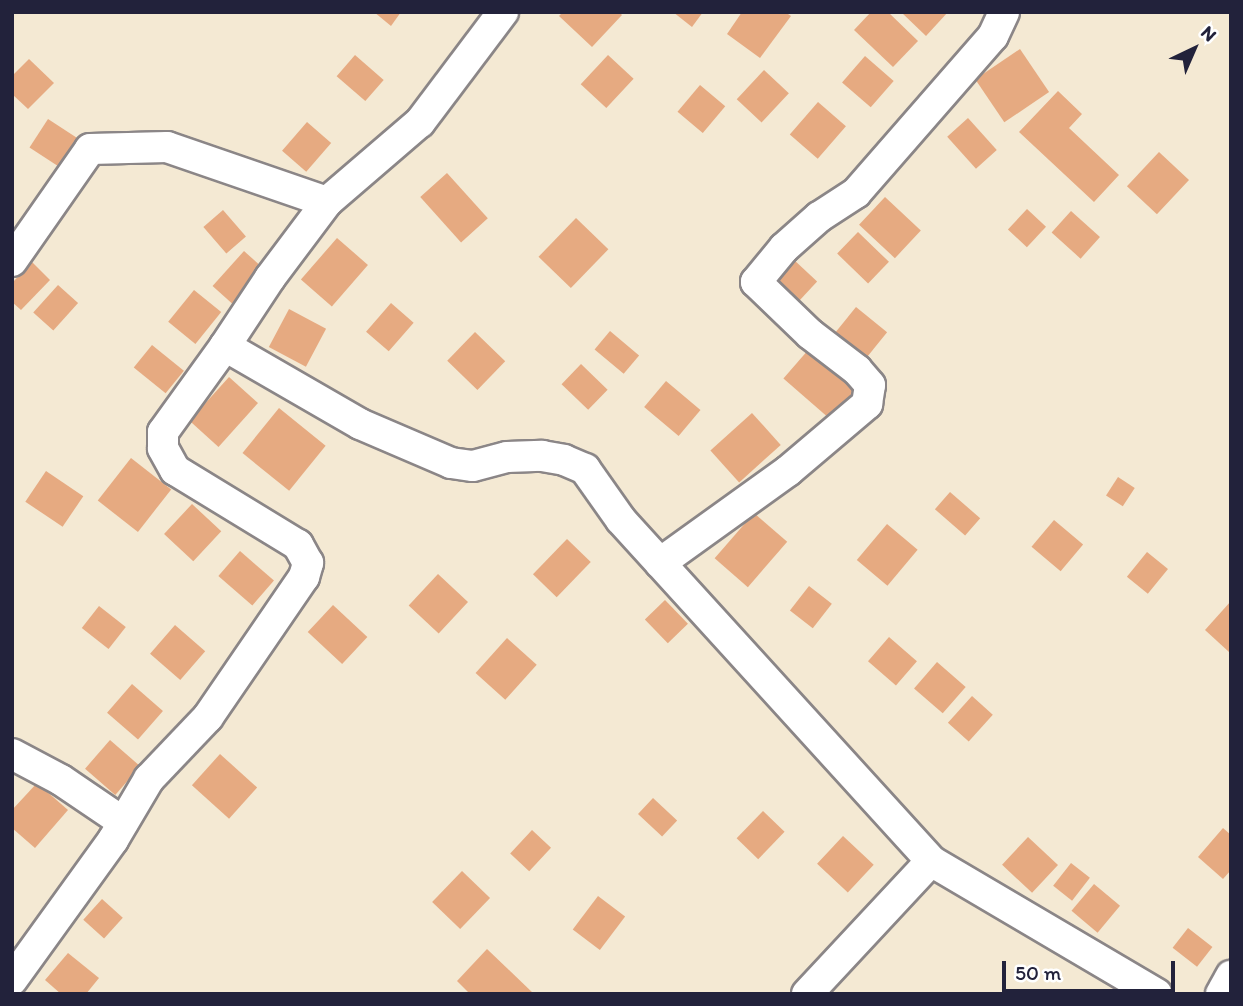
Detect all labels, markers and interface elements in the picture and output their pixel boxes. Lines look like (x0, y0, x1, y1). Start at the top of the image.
north arrow (1159, 14, 1229, 84)
text: N (1196, 21, 1222, 46)
scale bar (1005, 946, 1178, 990)
text: 50 m (1015, 960, 1061, 985)

